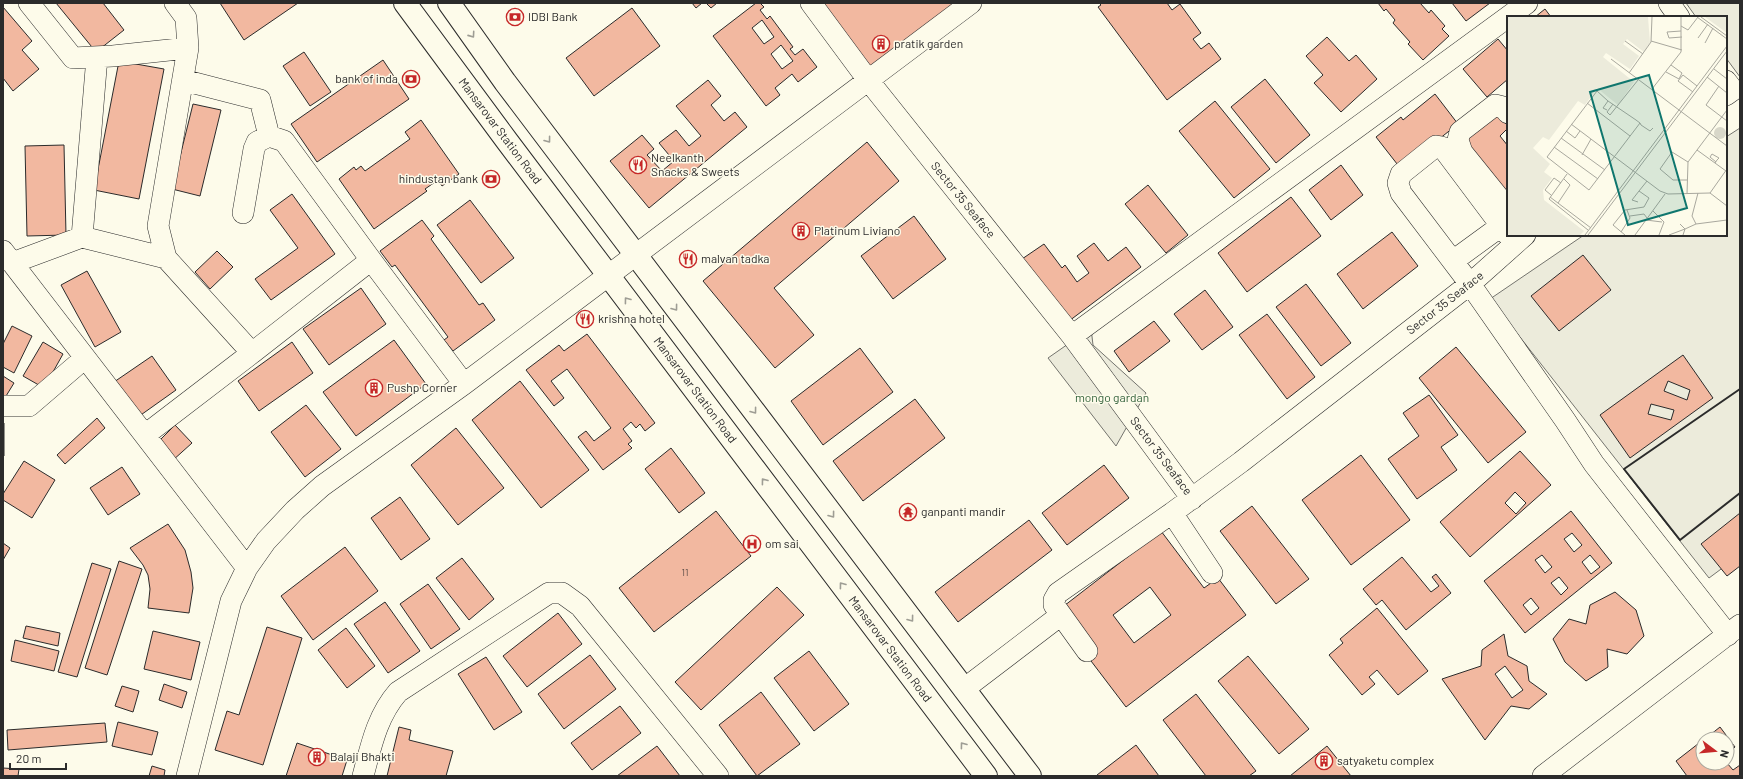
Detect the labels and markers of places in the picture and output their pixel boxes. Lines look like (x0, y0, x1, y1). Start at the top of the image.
bank icon: IDBI Bank (505, 7, 525, 27)
place label: IDBI Bank (528, 9, 578, 23)
building icon: pratik garden (871, 34, 891, 54)
place label: pratik garden (894, 36, 963, 50)
bank icon: bank of inda (401, 69, 421, 89)
place label: bank of inda (335, 71, 398, 85)
place label: Neelkanth Snacks & Sweets (651, 150, 740, 178)
restaurant icon: Neelkanth Snacks & Sweets (628, 155, 648, 175)
bank icon: hindustan bank (481, 169, 501, 189)
place label: hindustan bank (399, 171, 478, 185)
building icon: Platinum Liviano (791, 221, 811, 241)
place label: Platinum Liviano (814, 223, 900, 237)
restaurant icon: malvan tadka (678, 249, 698, 269)
place label: malvan tadka (701, 251, 769, 265)
restaurant icon: krishna hotel (575, 309, 595, 329)
place label: krishna hotel (598, 311, 665, 325)
building icon: Pushp Corner (364, 378, 384, 398)
place label: Pushp Corner (387, 380, 458, 394)
temple icon: ganpanti mandir (898, 502, 918, 522)
place label: ganpanti mandir (921, 504, 1006, 518)
hospital icon: om sai (742, 534, 762, 554)
place label: om sai (765, 536, 799, 550)
building icon: Balaji Bhakti (307, 747, 327, 767)
place label: Balaji Bhakti (330, 749, 394, 763)
building icon: satyaketu complex (1314, 751, 1334, 771)
place label: satyaketu complex (1337, 753, 1434, 767)

